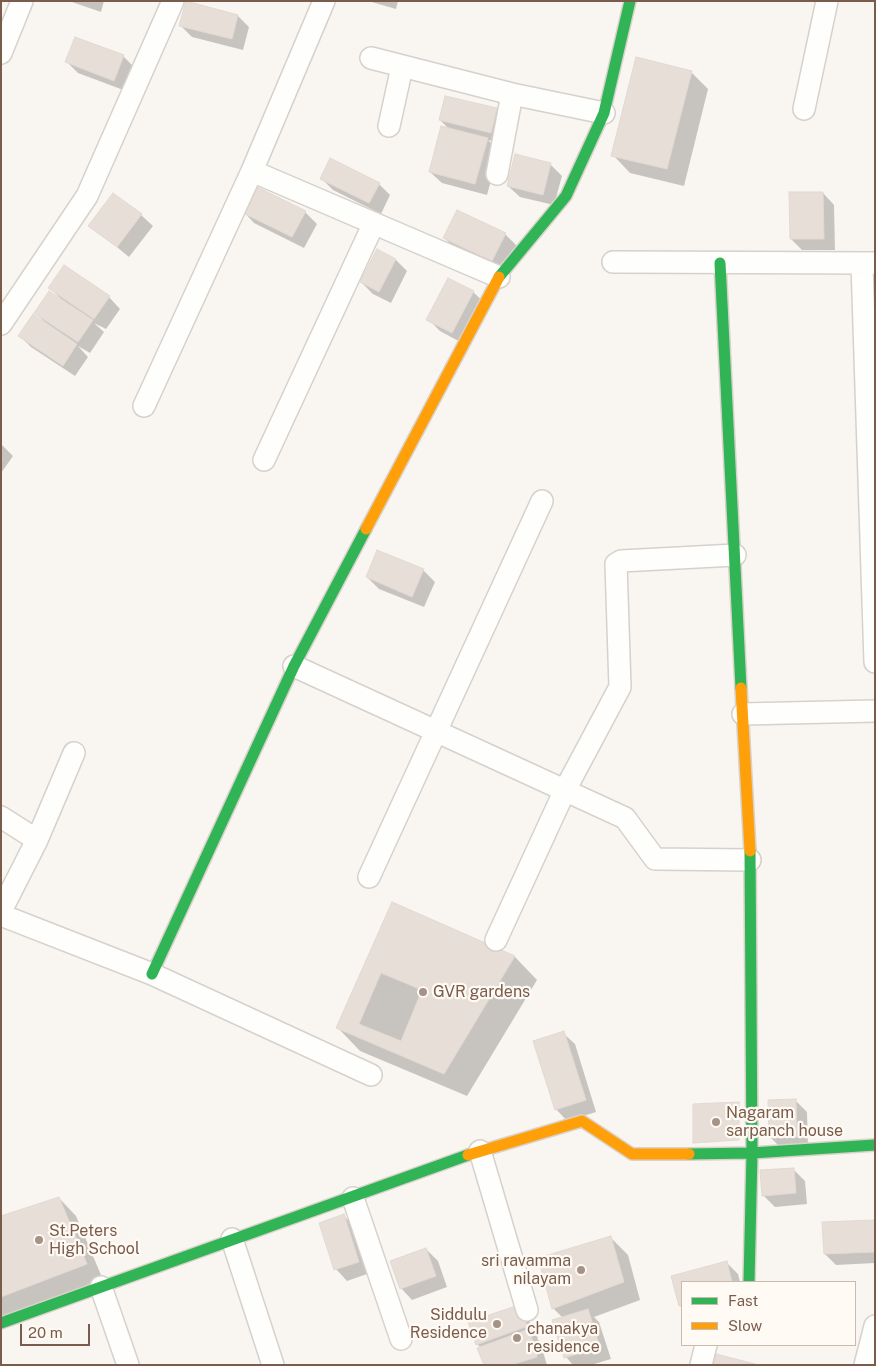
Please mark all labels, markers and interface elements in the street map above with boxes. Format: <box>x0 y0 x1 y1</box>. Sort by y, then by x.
place label: GVR gardens <box>433 982 530 1002</box>
marker: GVR gardens <box>417 986 429 998</box>
place label: Nagaram sarpanch house <box>726 1103 843 1141</box>
marker: Nagaram sarpanch house <box>710 1116 722 1128</box>
place label: St.Peters High School <box>49 1221 140 1259</box>
marker: St.Peters High School <box>33 1234 45 1246</box>
place label: sri ravamma nilayam <box>481 1251 571 1289</box>
marker: sri ravamma nilayam <box>575 1264 587 1276</box>
legend <box>681 1281 856 1346</box>
text: Fast <box>728 1292 758 1309</box>
place label: Siddulu Residence <box>410 1305 487 1343</box>
scale bar <box>22 1314 92 1346</box>
text: Slow <box>728 1317 762 1334</box>
marker: Siddulu Residence <box>491 1318 503 1330</box>
place label: chanakya residence <box>527 1319 600 1357</box>
text: 20 m <box>28 1324 63 1341</box>
marker: chanakya residence <box>511 1332 523 1344</box>

